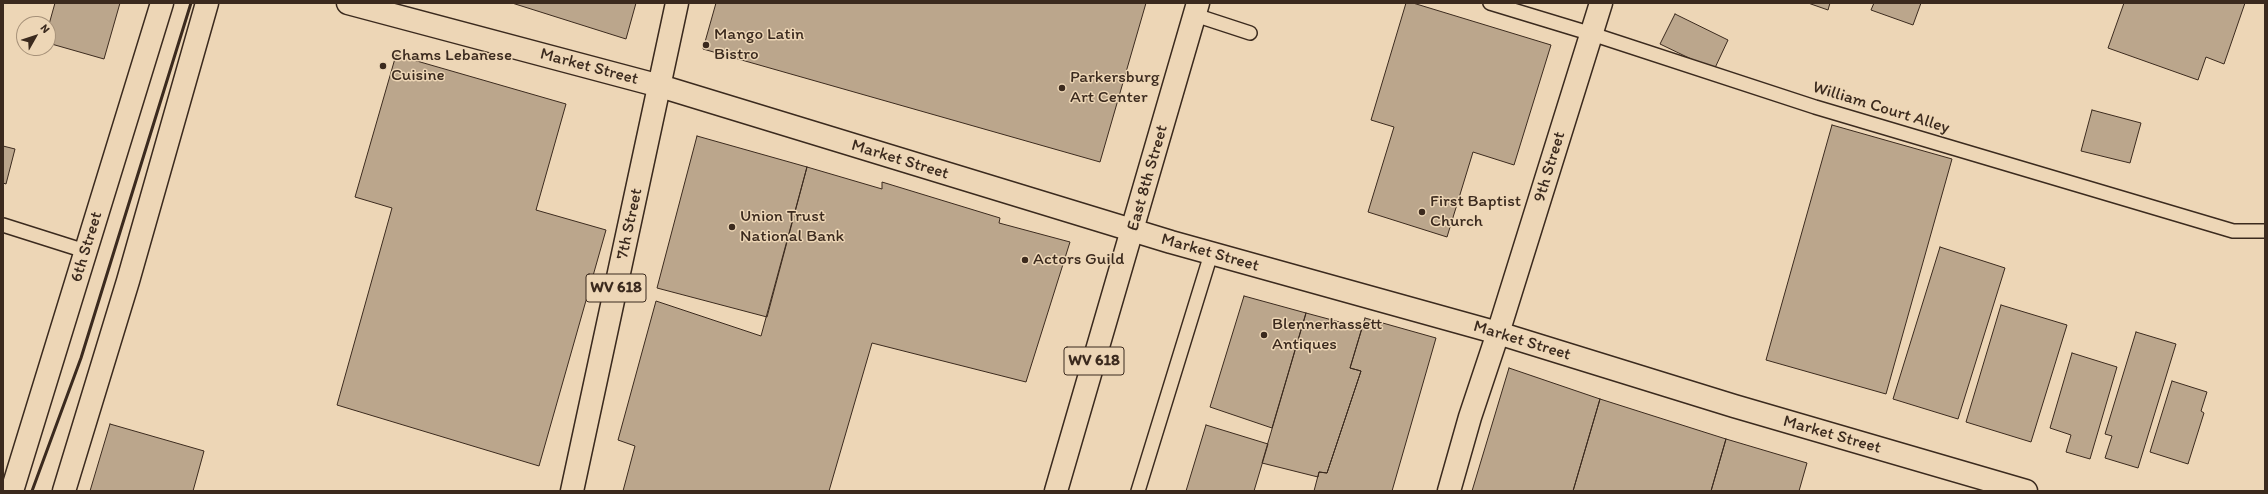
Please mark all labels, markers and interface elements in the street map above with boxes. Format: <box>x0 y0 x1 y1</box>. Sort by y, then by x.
north arrow <box>16 16 56 56</box>
text: N <box>38 22 52 36</box>
place label: Mango Latin Bistro <box>714 25 804 65</box>
marker: Mango Latin Bistro <box>701 40 711 50</box>
street label: Market Street <box>538 44 640 90</box>
place label: Chams Lebanese Cuisine <box>391 46 512 86</box>
marker: Chams Lebanese Cuisine <box>378 61 388 71</box>
place label: Parkersburg Art Center <box>1070 68 1160 108</box>
street label: William Court Alley <box>1810 77 1952 139</box>
marker: Parkersburg Art Center <box>1057 83 1067 93</box>
street label: East 8th Street <box>1123 123 1173 233</box>
street label: 9th Street <box>1530 129 1570 205</box>
street label: Market Street <box>849 136 951 184</box>
street label: 7th Street <box>613 187 647 261</box>
place label: First Baptist Church <box>1430 192 1521 232</box>
place label: Union Trust National Bank <box>740 207 844 247</box>
marker: First Baptist Church <box>1417 207 1427 217</box>
street label: 6th Street <box>67 209 107 285</box>
marker: Union Trust National Bank <box>727 222 737 232</box>
street label: Market Street <box>1159 229 1261 277</box>
place label: Actors Guild <box>1033 250 1124 270</box>
marker: Actors Guild <box>1020 255 1030 265</box>
road number: WV 618 <box>586 274 646 302</box>
place label: Blennerhassett Antiques <box>1272 315 1382 355</box>
street label: Market Street <box>1471 317 1573 365</box>
marker: Blennerhassett Antiques <box>1259 330 1269 340</box>
road number: WV 618 <box>1064 347 1124 375</box>
street label: Market Street <box>1781 411 1883 459</box>

